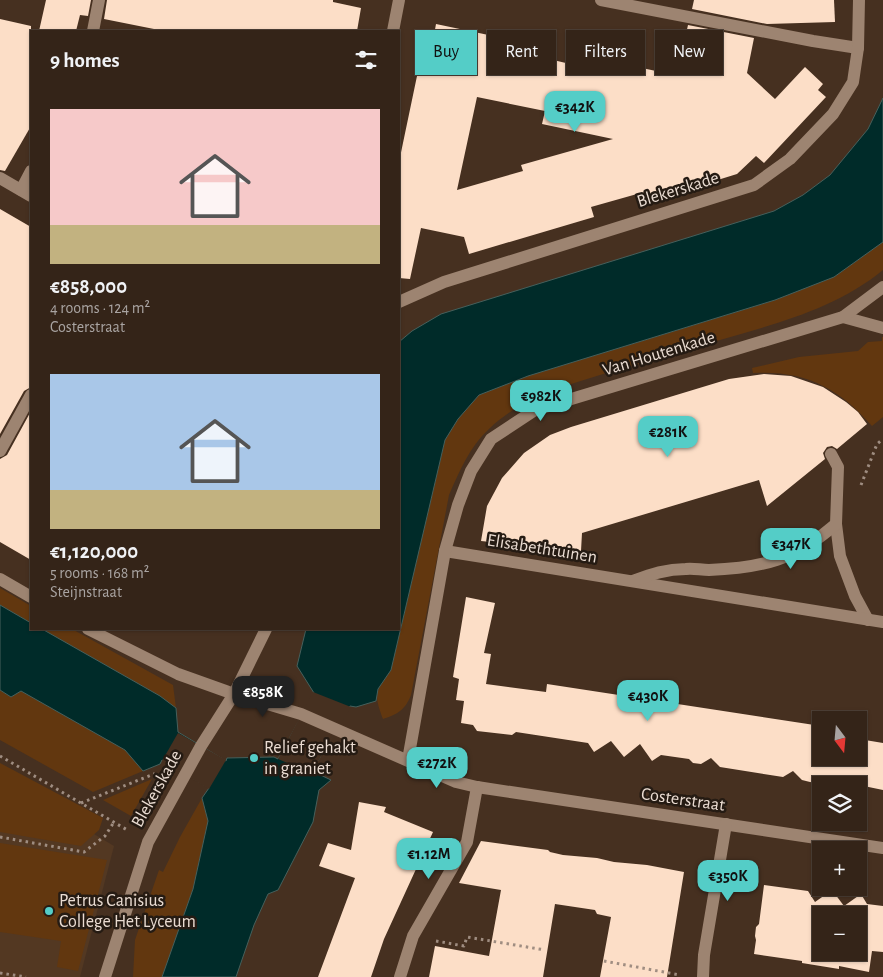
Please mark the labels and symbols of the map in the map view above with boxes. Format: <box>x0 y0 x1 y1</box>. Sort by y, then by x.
pin: €342K <box>540 90 610 133</box>
street label: Blekerskade <box>635 169 721 211</box>
street label: Van Houtenkade <box>601 328 717 380</box>
pin: €982K <box>506 380 576 422</box>
pin: €281K <box>633 416 703 458</box>
pin: €347K <box>756 528 826 570</box>
street label: Elisabethtuinen <box>486 531 598 567</box>
pin: €858K <box>228 676 298 718</box>
pin: €430K <box>613 680 683 722</box>
north arrow <box>812 711 868 766</box>
place label: Relief gehakt in graniet <box>264 739 356 778</box>
pin: €272K <box>402 746 472 789</box>
street label: Blekerskade <box>129 748 185 830</box>
marker: Relief gehakt in graniet <box>248 752 260 764</box>
street label: Costerstraat <box>640 785 726 815</box>
pin: €1.12M <box>388 838 470 880</box>
pin: €350K <box>693 860 763 902</box>
place label: Petrus Canisius College Het Lyceum <box>59 892 196 931</box>
marker: Petrus Canisius College Het Lyceum <box>43 905 55 917</box>

